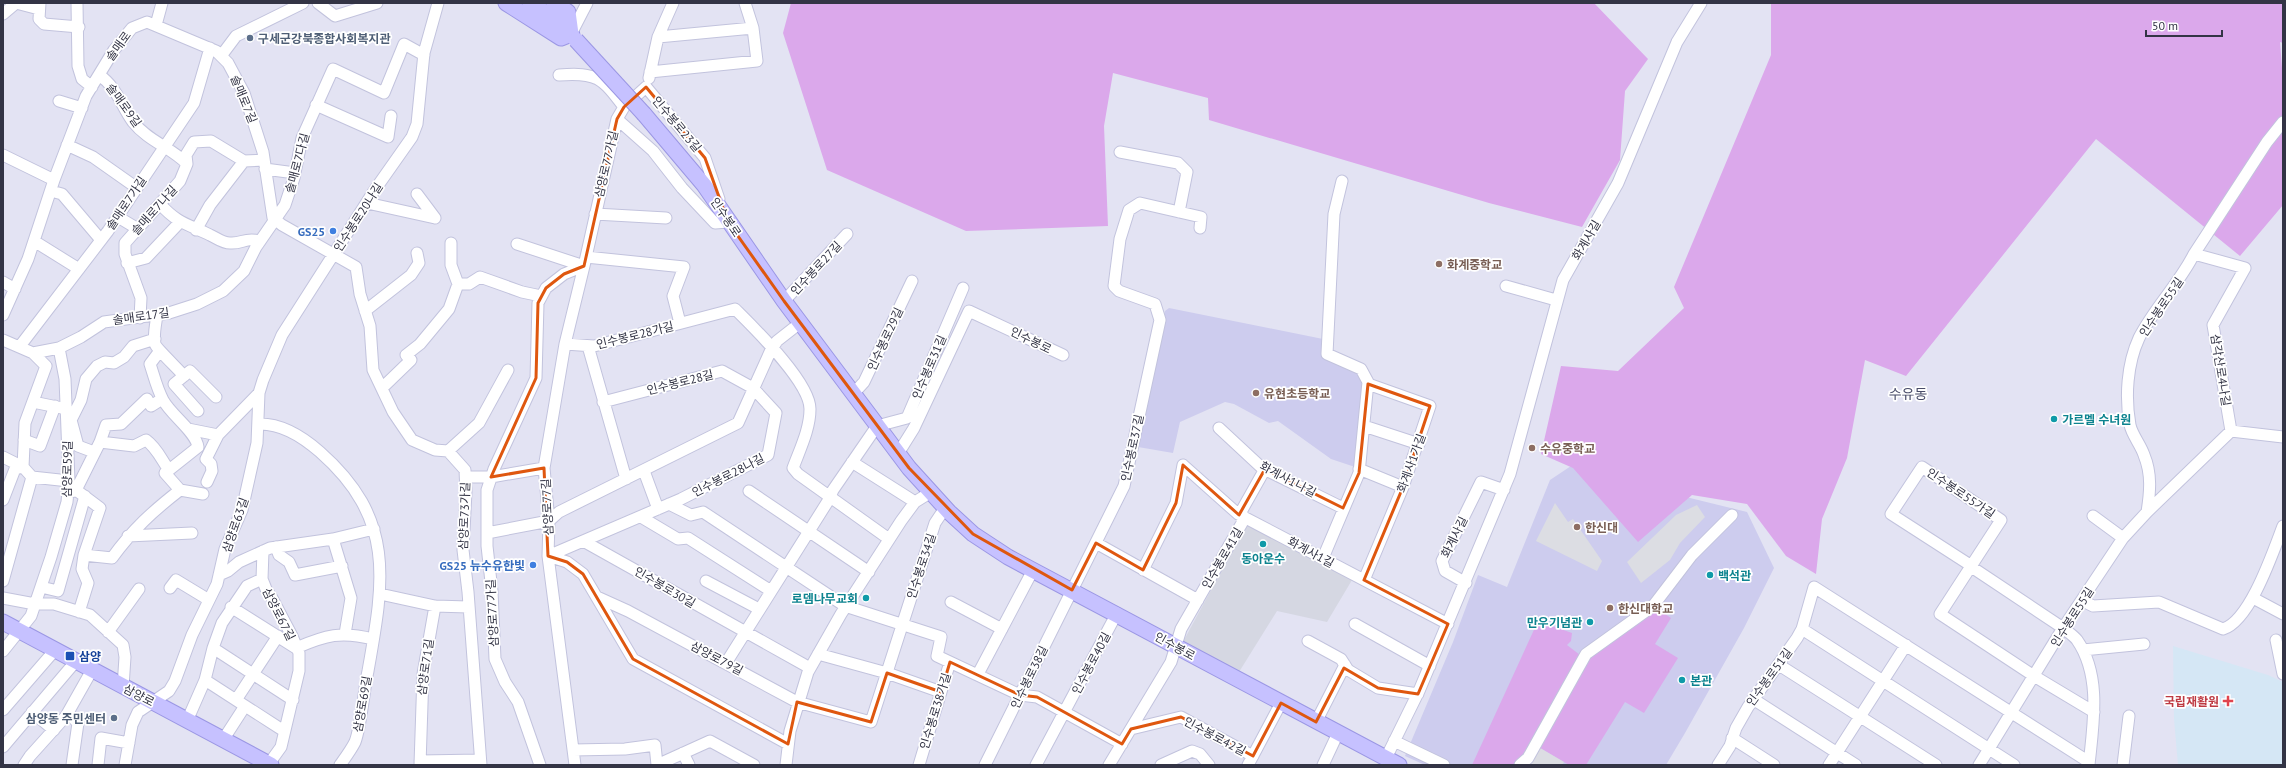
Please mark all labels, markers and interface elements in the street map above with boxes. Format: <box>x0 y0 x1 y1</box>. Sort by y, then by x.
scale bar <box>2146 12 2222 38</box>
text: 50 m <box>2152 18 2178 33</box>
street label: 솔매로 <box>102 28 134 64</box>
place label: 구세군강북종합사회복지관 <box>258 31 390 46</box>
marker: 구세군강북종합사회복지관 <box>245 33 255 43</box>
street label: 솔매로7길 <box>228 73 260 125</box>
street label: 솔매로9길 <box>103 80 145 130</box>
street label: 인수봉로23길 <box>649 93 705 155</box>
street label: 삼양로77가길 <box>591 129 621 199</box>
street label: 솔매로7다길 <box>282 131 312 195</box>
street label: 솔매로7가길 <box>103 173 149 233</box>
street label: 인수봉로20나길 <box>330 180 386 254</box>
street label: 솔매로7나길 <box>128 182 180 238</box>
street label: 인수봉로 <box>707 194 745 240</box>
street label: 화계사길 <box>1568 217 1604 263</box>
place label: GS25 <box>298 224 325 239</box>
marker: GS25 <box>328 226 338 236</box>
street label: 인수봉로27길 <box>787 238 845 298</box>
place label: 화계중학교 <box>1447 257 1502 272</box>
marker: 화계중학교 <box>1434 259 1444 269</box>
street label: 인수봉로55길 <box>2136 275 2186 339</box>
street label: 솔매로17길 <box>112 305 170 327</box>
street label: 인수봉로29길 <box>864 305 906 373</box>
street label: 인수봉로28가길 <box>595 318 675 352</box>
street label: 인수봉로 <box>1008 324 1054 356</box>
street label: 인수봉로31길 <box>909 333 949 401</box>
street label: 삼각산로4나길 <box>2208 333 2234 407</box>
street label: 인수봉로28길 <box>645 366 715 398</box>
district label: 수유동 <box>1889 385 1927 403</box>
place label: 유현초등학교 <box>1264 386 1330 401</box>
marker: 유현초등학교 <box>1251 388 1261 398</box>
place label: 가르멜 수녀원 <box>2062 412 2131 427</box>
street label: 인수봉로37길 <box>1118 413 1146 483</box>
marker: 가르멜 수녀원 <box>2049 414 2059 424</box>
street label: 화계사1가길 <box>1393 431 1429 495</box>
street label: 삼양로59길 <box>59 440 75 498</box>
place label: 수유중학교 <box>1540 441 1595 456</box>
marker: 수유중학교 <box>1527 443 1537 453</box>
street label: 인수봉로28나길 <box>689 450 767 500</box>
street label: 화계사1나길 <box>1257 458 1319 500</box>
street label: 인수봉로55가길 <box>1924 465 1998 521</box>
street label: 삼양로77길 <box>538 478 556 536</box>
street label: 삼양로73가길 <box>455 482 473 550</box>
street label: 삼양로63길 <box>219 495 251 555</box>
street label: 화계사길 <box>1438 514 1470 560</box>
place label: 한신대 <box>1585 520 1618 535</box>
marker: 한신대 <box>1572 522 1582 532</box>
street label: 인수봉로41길 <box>1198 525 1246 591</box>
street label: 인수봉로34길 <box>903 531 939 601</box>
street label: 화계사1길 <box>1285 533 1337 571</box>
marker: 동아운수 <box>1258 539 1268 549</box>
place label: 동아운수 <box>1241 551 1285 566</box>
place label: GS25 뉴수유한빛 <box>439 558 525 573</box>
marker: GS25 뉴수유한빛 <box>528 560 538 570</box>
street label: 인수봉로30길 <box>632 563 698 611</box>
place label: 백석관 <box>1718 568 1751 583</box>
marker: 백석관 <box>1705 570 1715 580</box>
street label: 삼양로77가길 <box>483 579 501 647</box>
street label: 인수봉로55길 <box>2047 584 2097 650</box>
street label: 삼양로67길 <box>259 585 299 643</box>
place label: 로뎀나무교회 <box>792 591 858 606</box>
marker: 로뎀나무교회 <box>861 593 871 603</box>
place label: 한신대학교 <box>1618 601 1673 616</box>
marker: 한신대학교 <box>1605 603 1615 613</box>
place label: 만우기념관 <box>1527 615 1582 630</box>
marker: 만우기념관 <box>1585 617 1595 627</box>
street label: 인수봉로40길 <box>1068 629 1114 697</box>
street label: 인수봉로 <box>1152 629 1198 663</box>
street label: 삼양로71길 <box>414 638 436 696</box>
street label: 삼양로79길 <box>688 638 746 678</box>
street label: 인수봉로38길 <box>1007 643 1051 711</box>
street label: 인수봉로51길 <box>1743 645 1795 709</box>
place label: 삼양 <box>79 649 101 664</box>
marker: 삼양 <box>64 650 76 662</box>
street label: 인수봉로38가길 <box>916 671 954 751</box>
place label: 본관 <box>1690 673 1712 688</box>
street label: 삼양로69길 <box>350 675 374 733</box>
marker: 본관 <box>1677 675 1687 685</box>
street label: 삼양로 <box>121 681 157 709</box>
place label: 국립재활원 <box>2164 694 2219 709</box>
marker: 국립재활원 <box>2222 695 2234 707</box>
place label: 삼양동 주민센터 <box>26 711 106 726</box>
marker: 삼양동 주민센터 <box>109 713 119 723</box>
street label: 인수봉로42길 <box>1181 713 1249 759</box>

